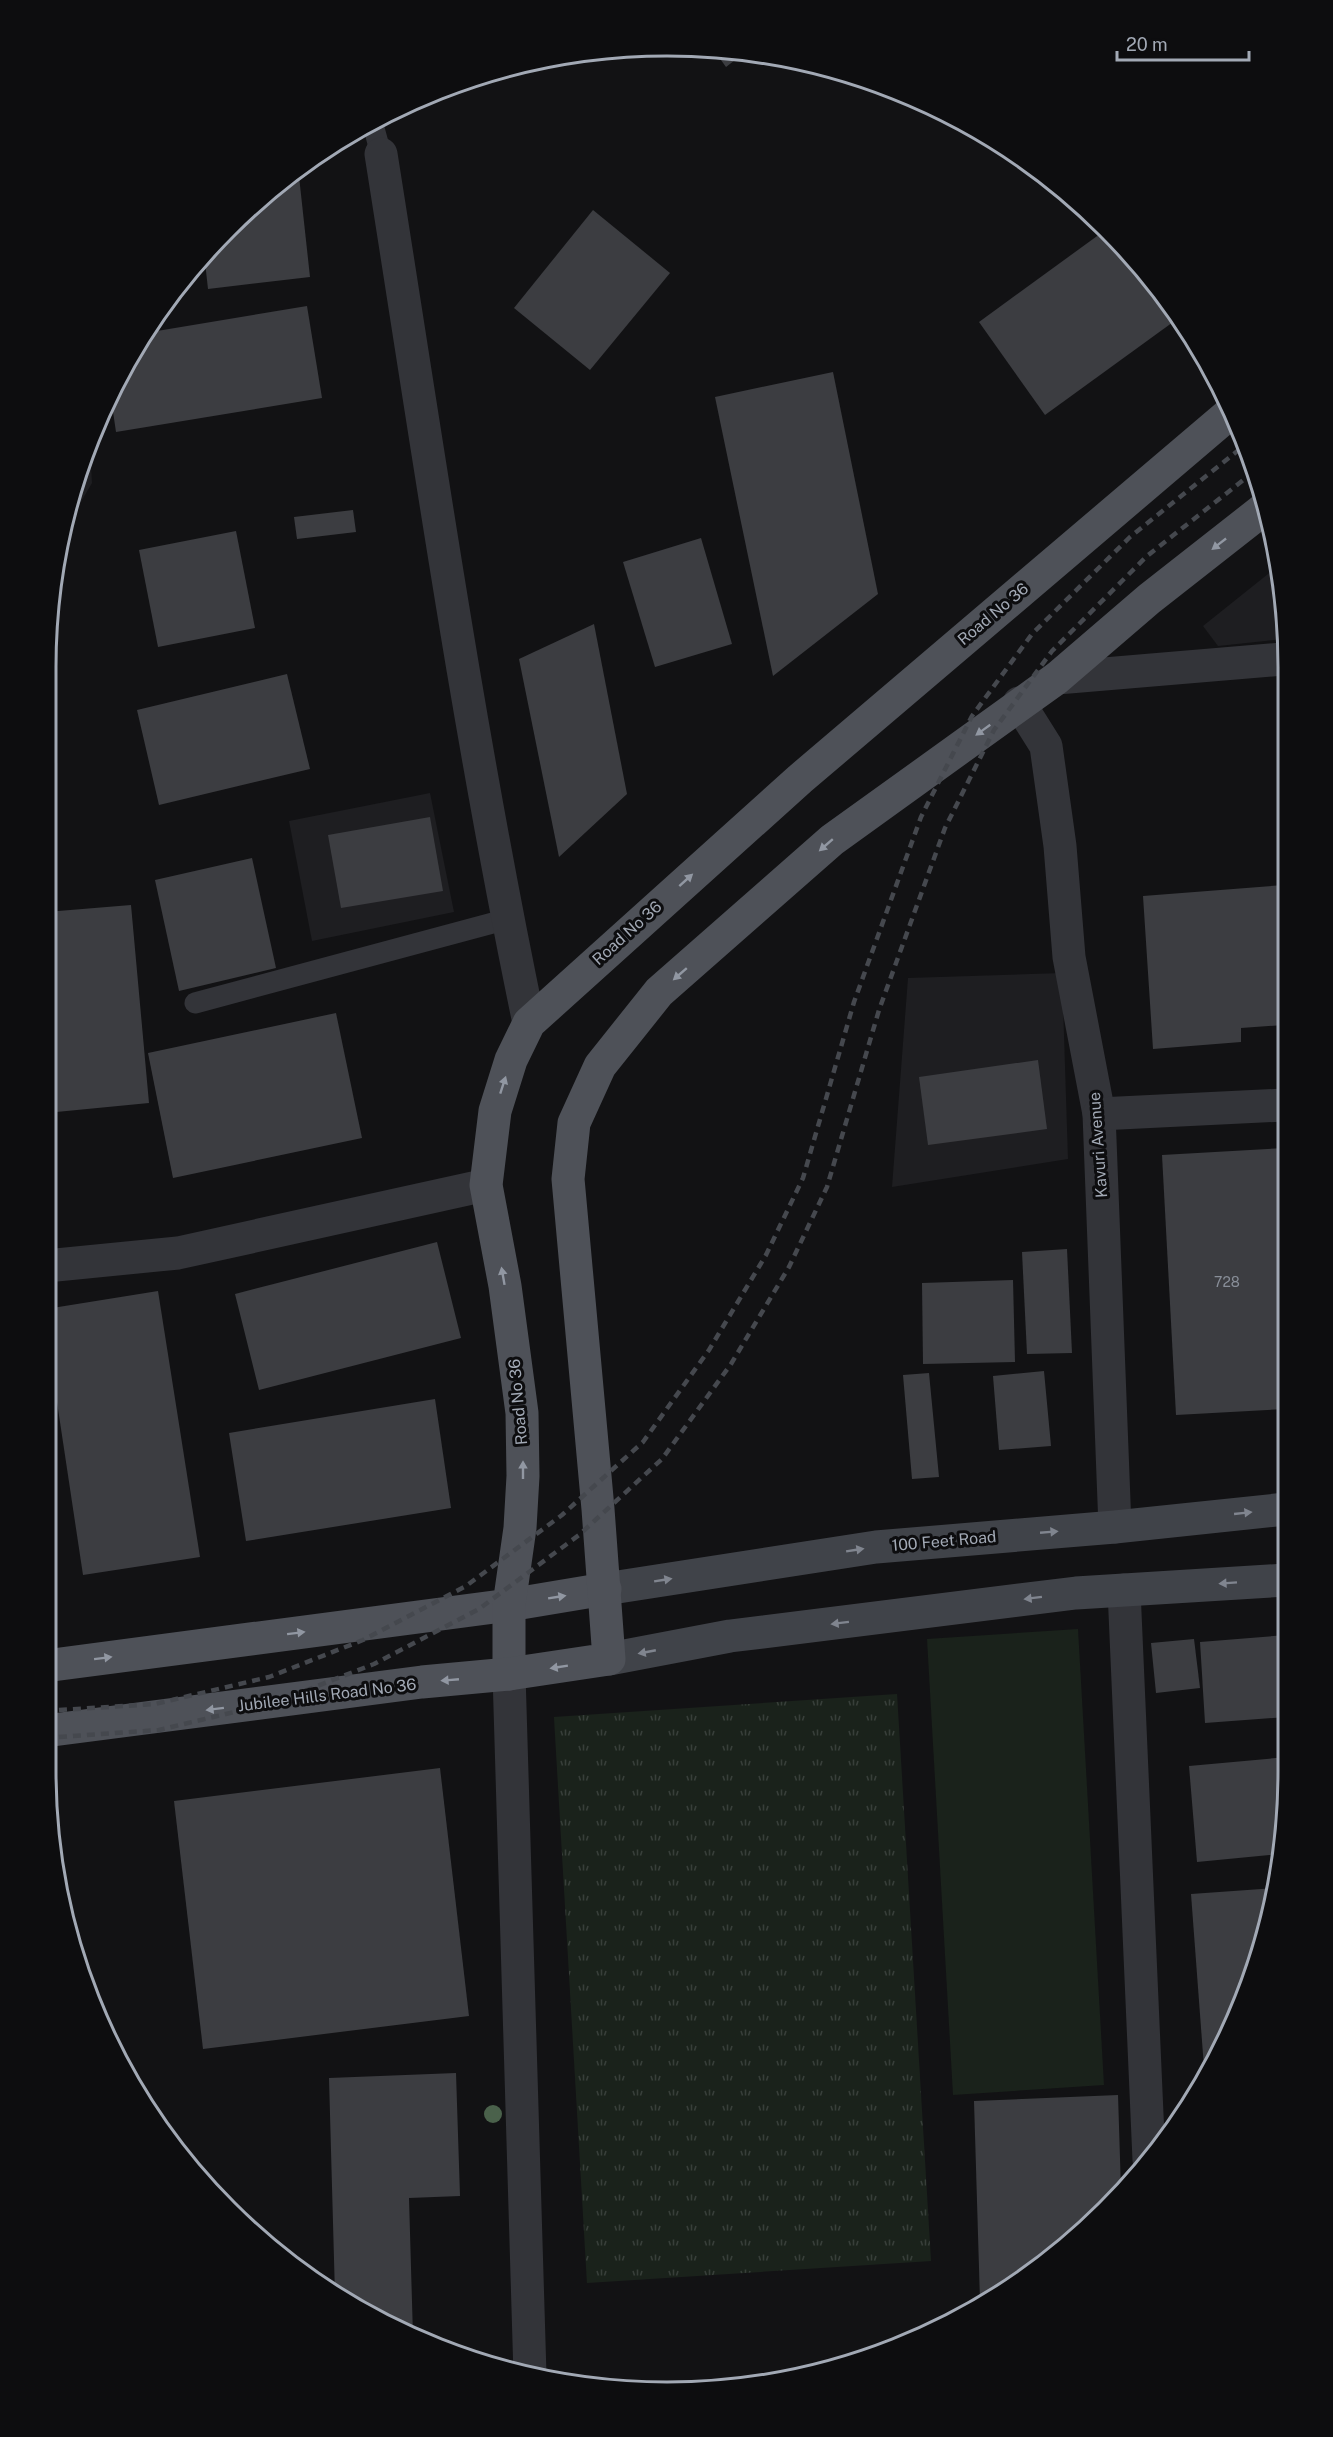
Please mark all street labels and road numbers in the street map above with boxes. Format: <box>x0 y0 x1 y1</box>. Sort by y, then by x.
street label: Road No 36 <box>954 579 1032 649</box>
street label: Road No 36 <box>589 897 666 969</box>
street label: Kavuri Avenue <box>1085 1092 1111 1198</box>
street label: Road No 36 <box>505 1358 531 1446</box>
street label: 100 Feet Road <box>891 1527 997 1555</box>
street label: Jubilee Hills Road No 36 <box>237 1675 417 1715</box>

